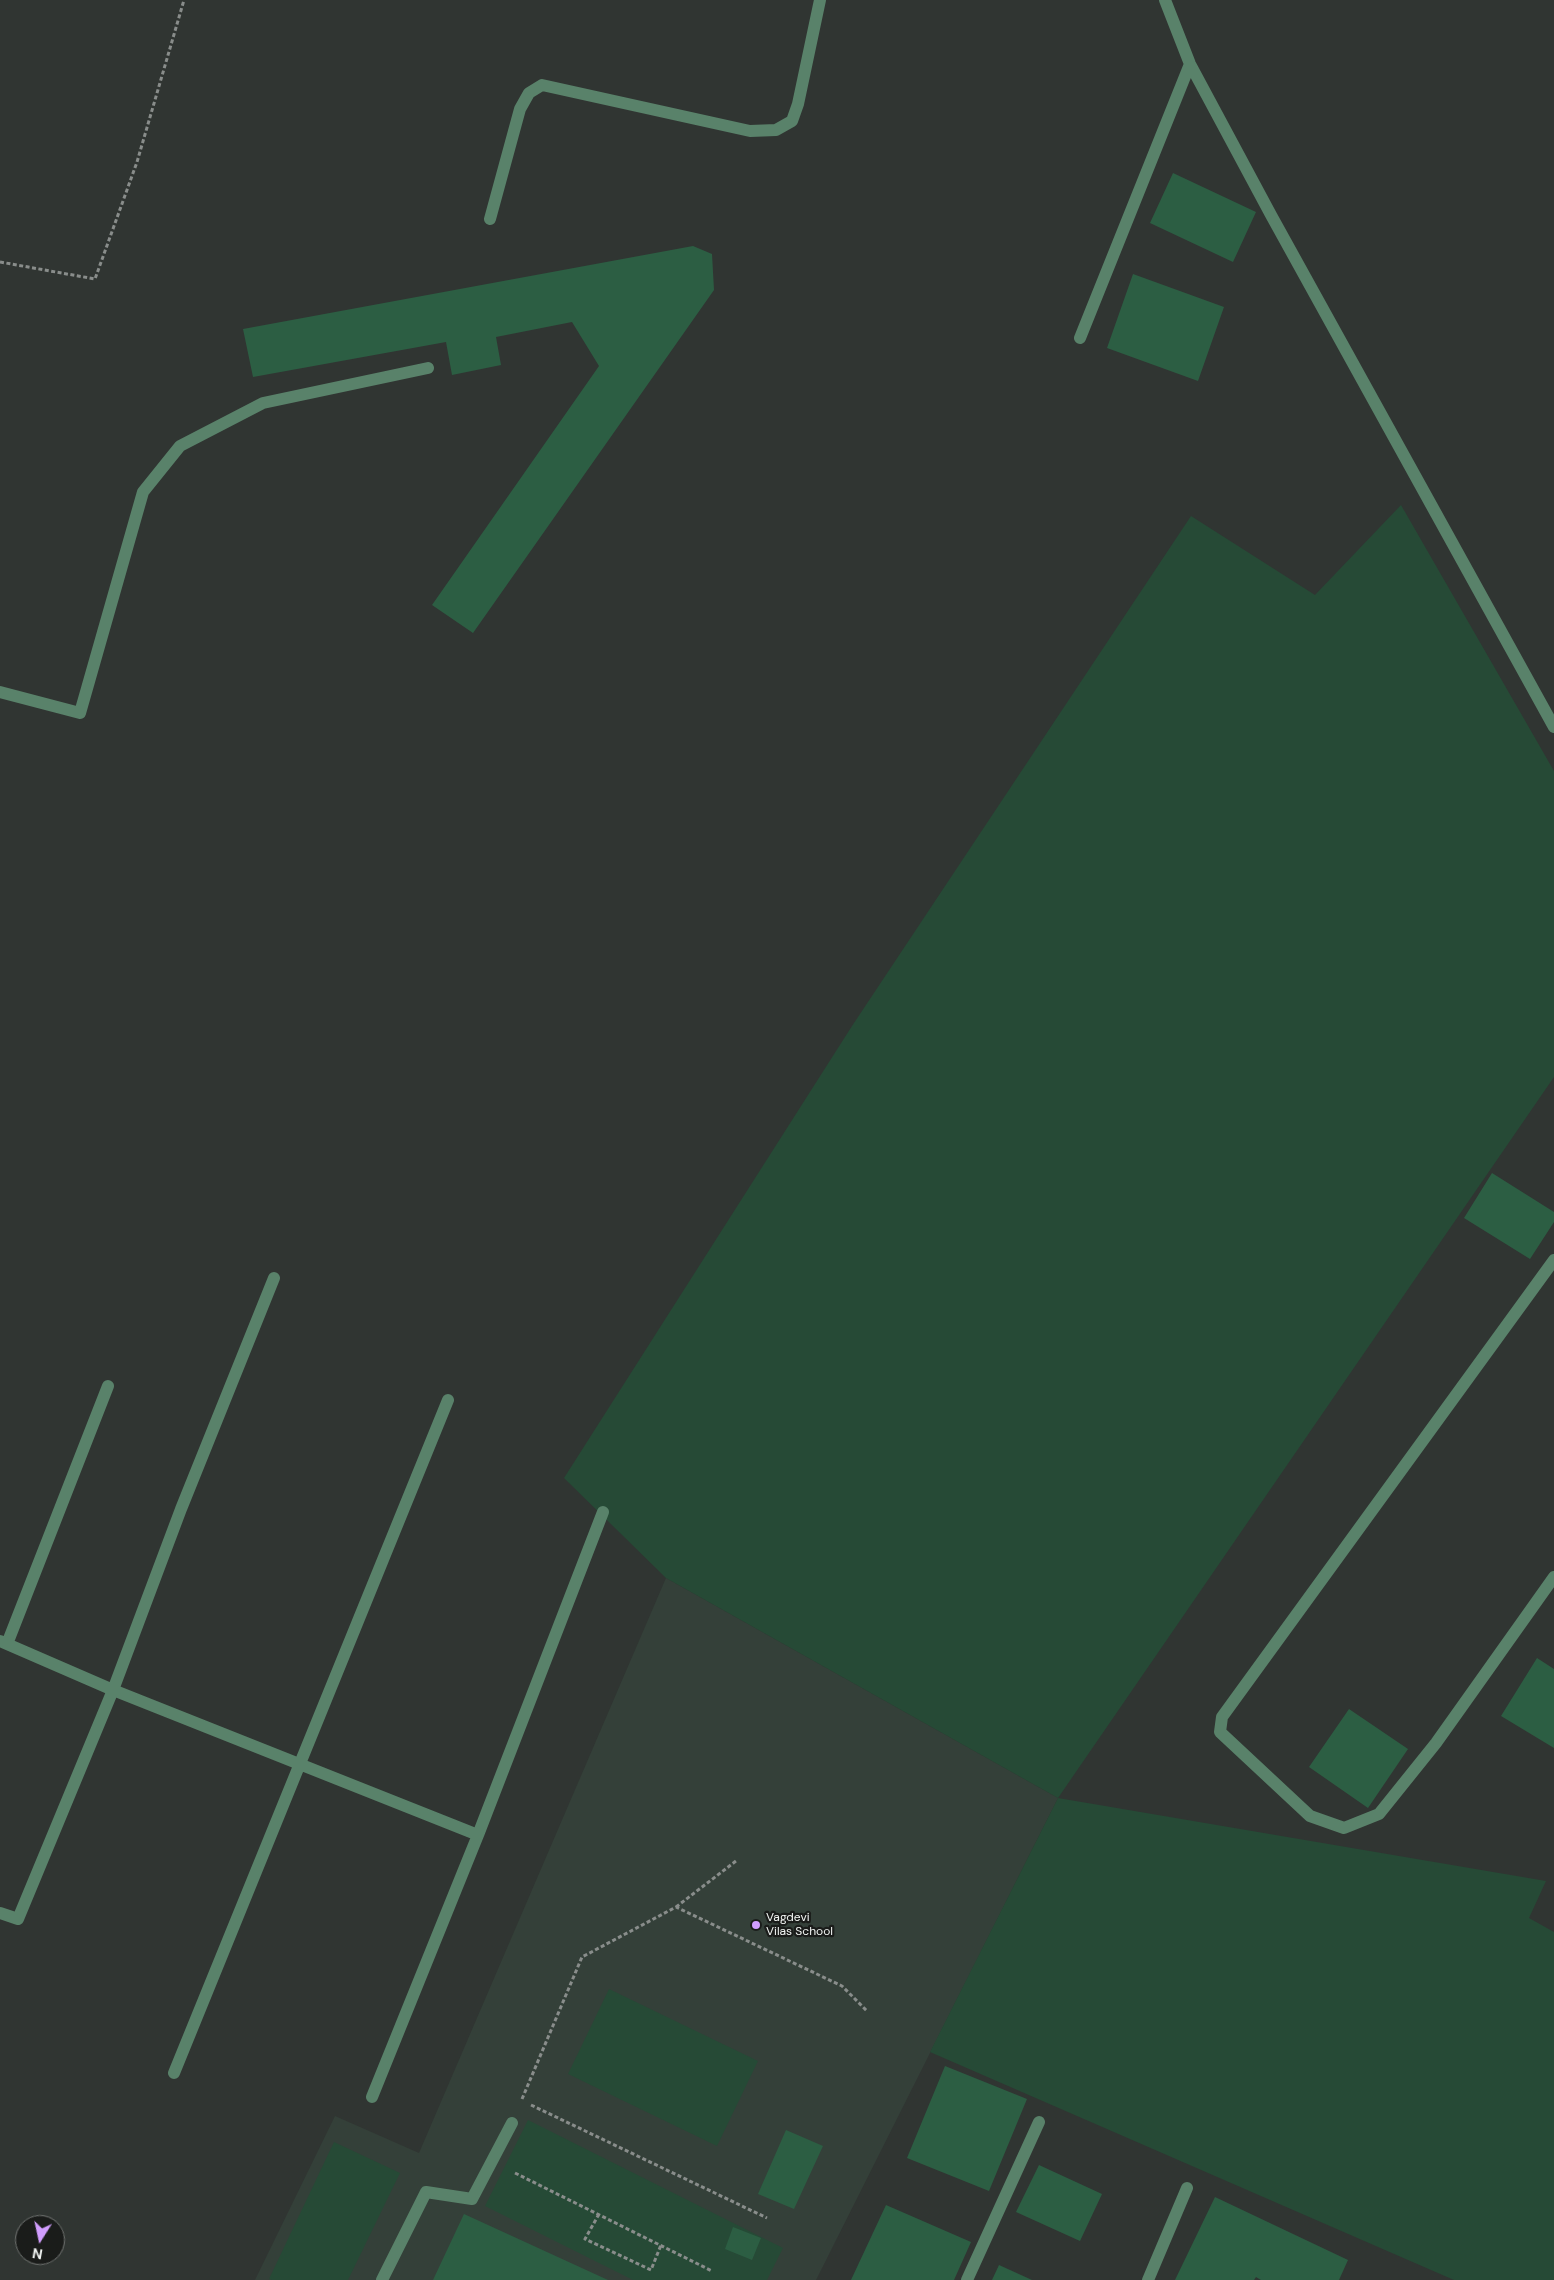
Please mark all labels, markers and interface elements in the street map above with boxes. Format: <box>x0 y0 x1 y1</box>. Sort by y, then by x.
place label: Vagdevi Vilas School <box>766 1911 833 1939</box>
marker: Vagdevi Vilas School <box>750 1919 762 1931</box>
north arrow <box>15 2215 65 2265</box>
text: N <box>31 2244 44 2264</box>

